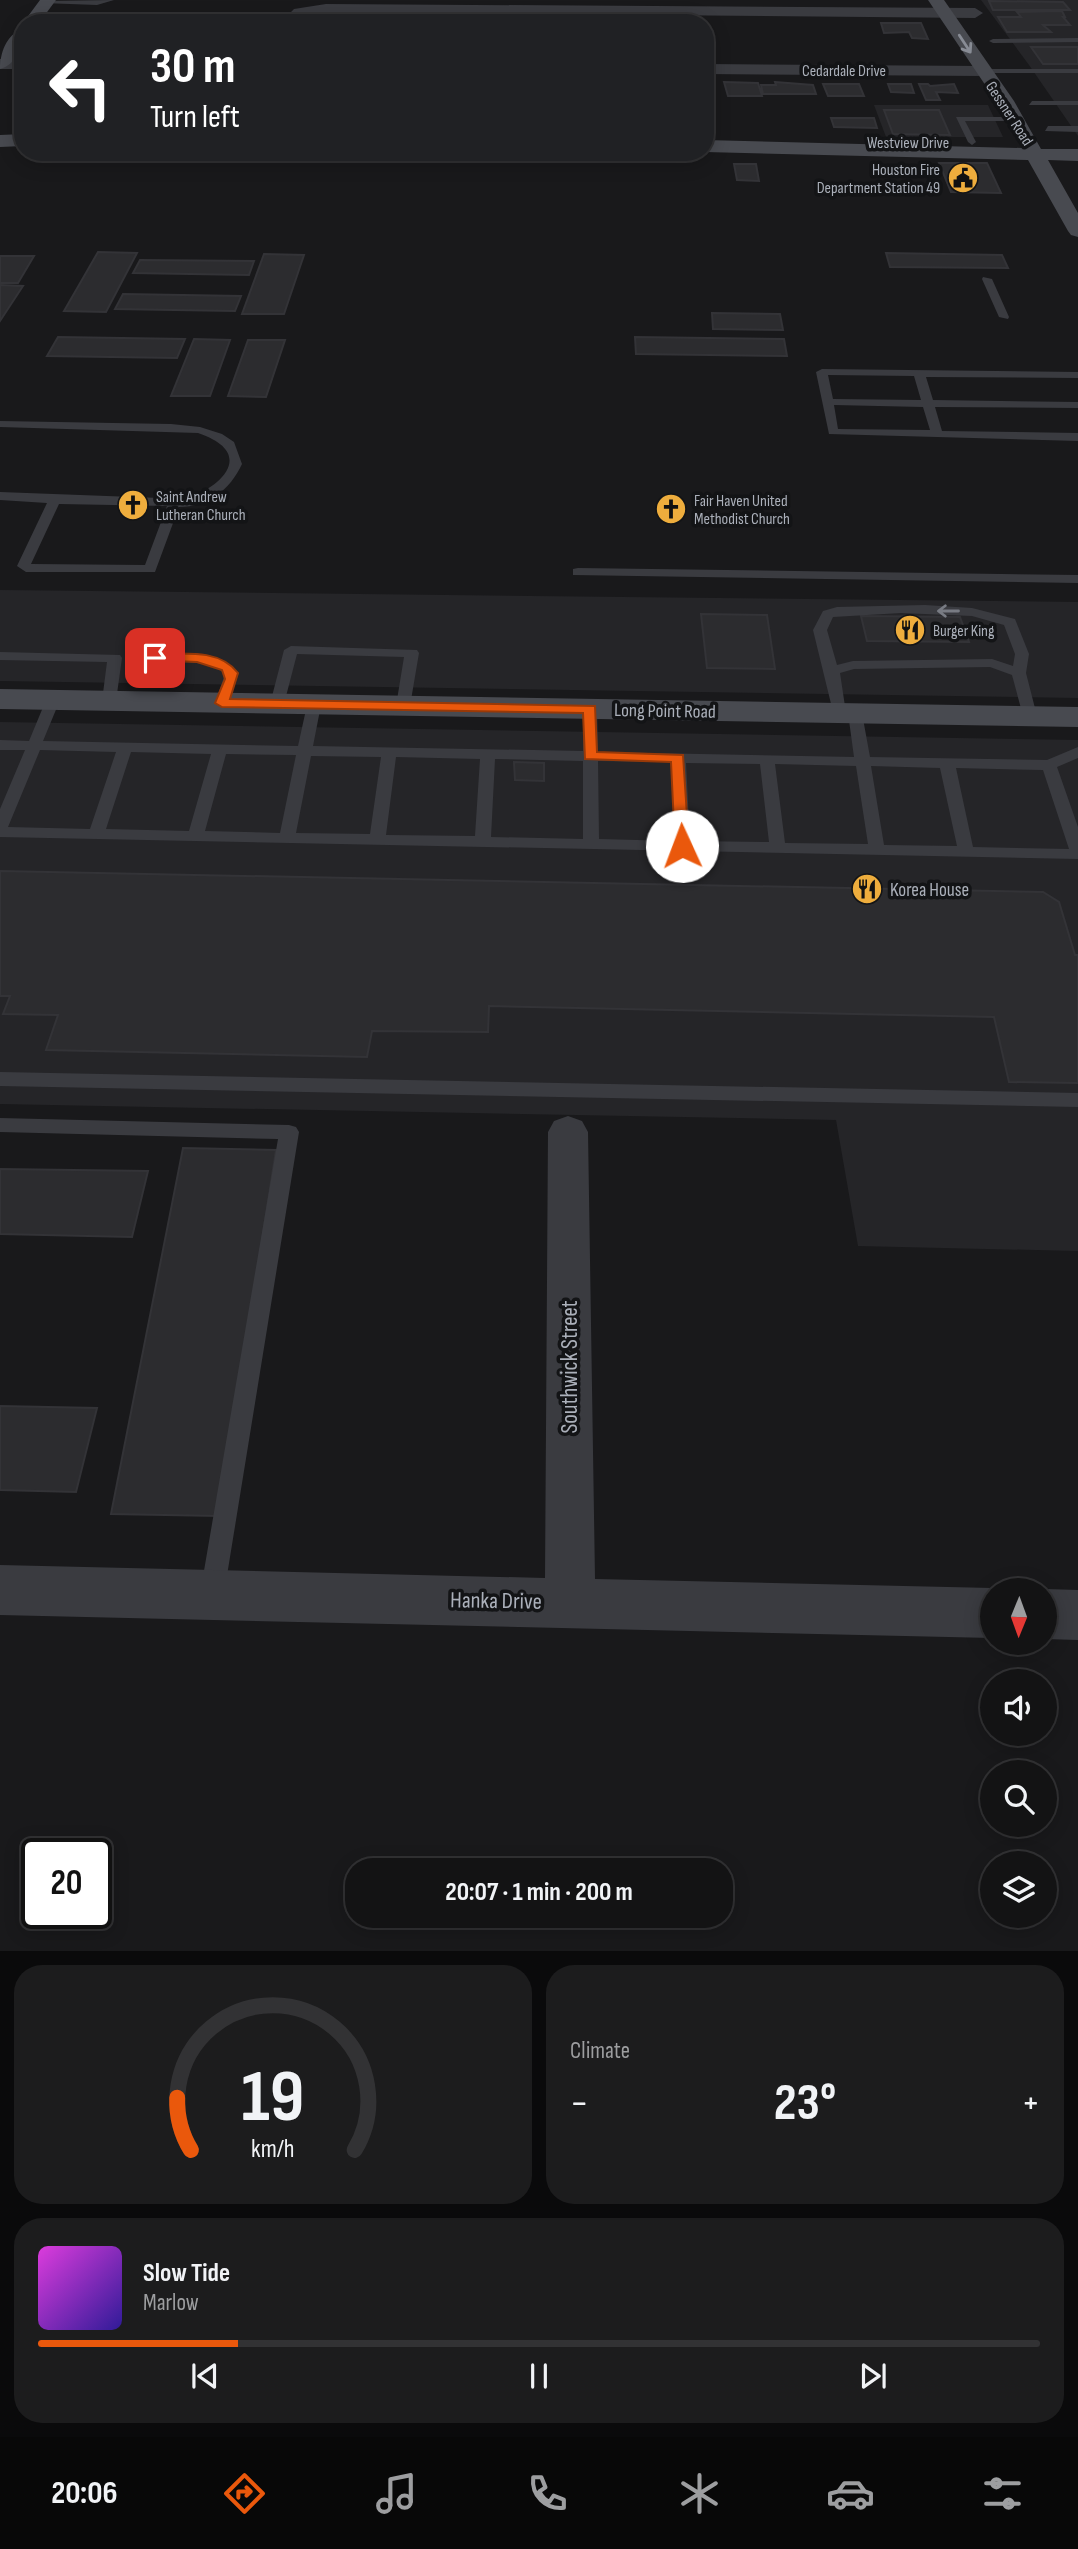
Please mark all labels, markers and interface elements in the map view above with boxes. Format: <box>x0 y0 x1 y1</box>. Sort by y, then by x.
one-way arrow <box>958 33 972 53</box>
text: 30 m <box>150 38 235 97</box>
icon: left <box>35 42 126 133</box>
street label: Cedardale Drive <box>802 62 886 81</box>
street label: Gessner Road <box>981 78 1037 150</box>
text: Turn left <box>150 98 240 137</box>
street label: Westview Drive <box>867 134 949 153</box>
place label: Houston Fire Department Station 49 <box>817 161 940 198</box>
public building icon: Houston Fire Department Station 49 <box>946 161 980 195</box>
church icon: Saint Andrew Lutheran Church <box>116 488 150 522</box>
place label: Saint Andrew Lutheran Church <box>156 488 246 525</box>
church icon: Fair Haven United Methodist Church <box>654 492 688 526</box>
place label: Fair Haven United Methodist Church <box>694 492 790 529</box>
one-way arrow <box>937 604 960 618</box>
restaurant icon: Burger King <box>893 613 927 647</box>
place label: Burger King <box>933 622 994 641</box>
pin <box>125 628 185 688</box>
icon: arrive <box>136 639 174 677</box>
street label: Long Point Road <box>614 699 716 724</box>
position arrow <box>645 809 719 883</box>
restaurant icon: Korea House <box>850 872 884 906</box>
place label: Korea House <box>890 879 969 902</box>
street label: Southwick Street <box>556 1300 584 1434</box>
north arrow <box>980 1578 1057 1656</box>
map controls <box>980 1578 1057 1928</box>
street label: Hanka Drive <box>450 1586 542 1616</box>
button: sound <box>980 1669 1057 1746</box>
button: search <box>980 1760 1057 1837</box>
speed limit sign: 20 <box>21 1838 112 1929</box>
button: layers <box>980 1851 1057 1928</box>
text: 20:07 · 1 min · 200 m <box>445 1877 633 1908</box>
text: Climate <box>570 2037 630 2065</box>
text: 19 <box>241 2055 305 2143</box>
text: 23° <box>774 2072 836 2135</box>
text: − <box>570 2081 589 2126</box>
text: + <box>1021 2081 1040 2126</box>
text: km/h <box>251 2134 295 2165</box>
text: Slow Tide <box>143 2258 230 2289</box>
text: Marlow <box>143 2289 199 2317</box>
icon: previous <box>186 2357 224 2395</box>
icon: pause <box>520 2357 558 2395</box>
icon: next <box>854 2357 892 2395</box>
icon: directions <box>220 2469 269 2518</box>
icon: music <box>372 2469 421 2518</box>
icon: phone <box>523 2469 572 2518</box>
icon: climate <box>675 2469 724 2518</box>
icon: car <box>826 2469 875 2518</box>
icon: filters <box>978 2469 1027 2518</box>
text: 20:06 <box>51 2474 118 2513</box>

